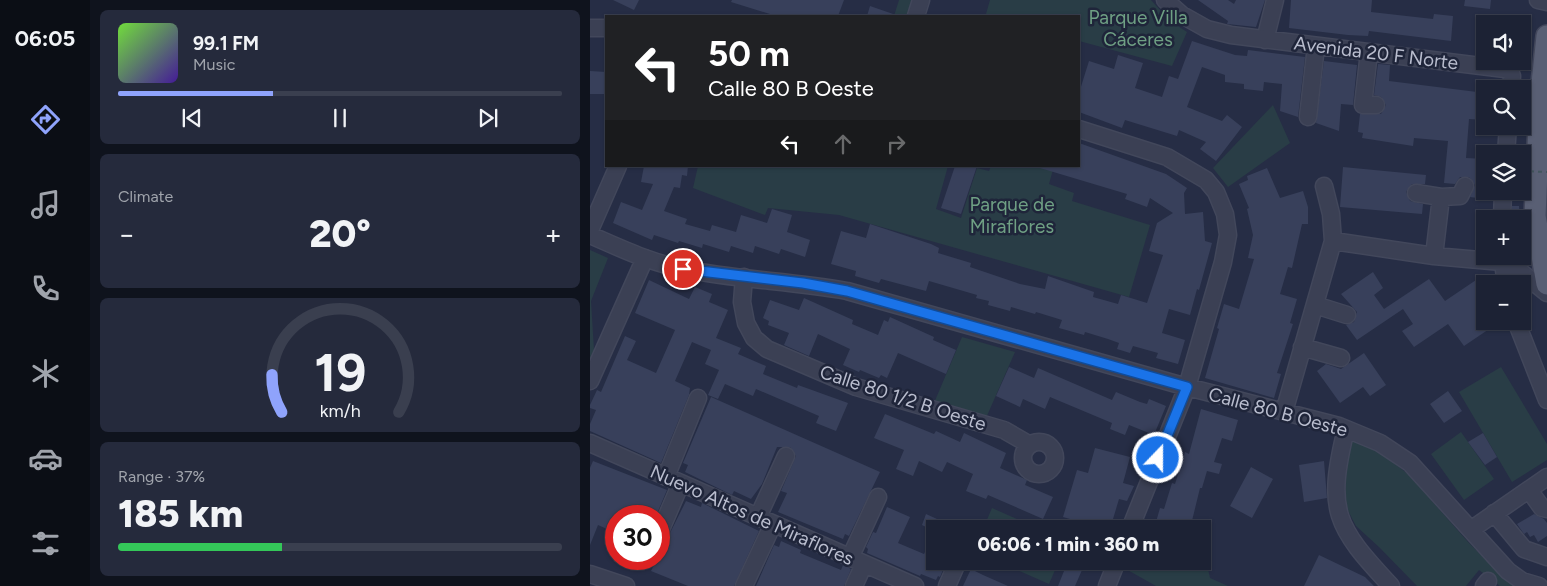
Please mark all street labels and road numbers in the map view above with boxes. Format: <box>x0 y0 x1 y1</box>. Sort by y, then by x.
street label: Avenida 20 F Norte <box>1293 32 1459 74</box>
street label: Calle 80 1/2 B Oeste <box>817 360 989 436</box>
street label: Calle 80 B Oeste <box>1206 382 1350 442</box>
street label: Nuevo Altos de Miraflores <box>647 460 857 570</box>

